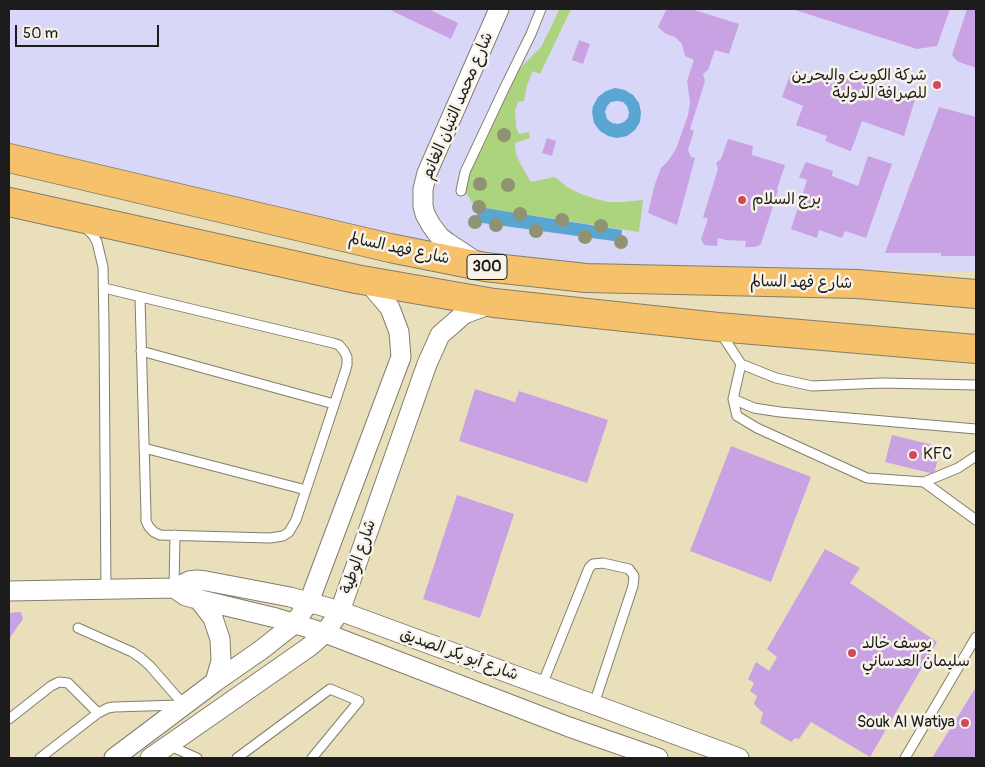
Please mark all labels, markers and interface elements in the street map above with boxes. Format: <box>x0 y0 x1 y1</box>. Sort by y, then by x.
scale bar <box>18 15 161 47</box>
text: 50 m <box>23 24 58 43</box>
street label: شارع محمد الثنيان الغانم <box>418 29 498 183</box>
place label: شركة الكويت والبحرين للصرافة الدولية <box>792 66 927 104</box>
marker: شركة الكويت والبحرين للصرافة الدولية <box>931 79 943 91</box>
place label: برج السلام <box>752 190 821 210</box>
marker: برج السلام <box>736 194 748 206</box>
street label: شارع فهد السالم <box>347 229 451 269</box>
road number: 300 <box>467 254 507 280</box>
street label: شارع فهد السالم <box>750 273 852 293</box>
place label: KFC <box>923 445 952 465</box>
marker: KFC <box>907 449 919 461</box>
street label: شارع الوطية <box>337 517 381 597</box>
street label: شارع أبو بكر الصديق <box>397 625 521 685</box>
place label: يوسف خالد سليمان العدساني <box>862 634 970 672</box>
marker: يوسف خالد سليمان العدساني <box>846 647 858 659</box>
place label: Souk Al Watiya <box>857 713 955 733</box>
marker: Souk Al Watiya <box>959 717 971 729</box>

